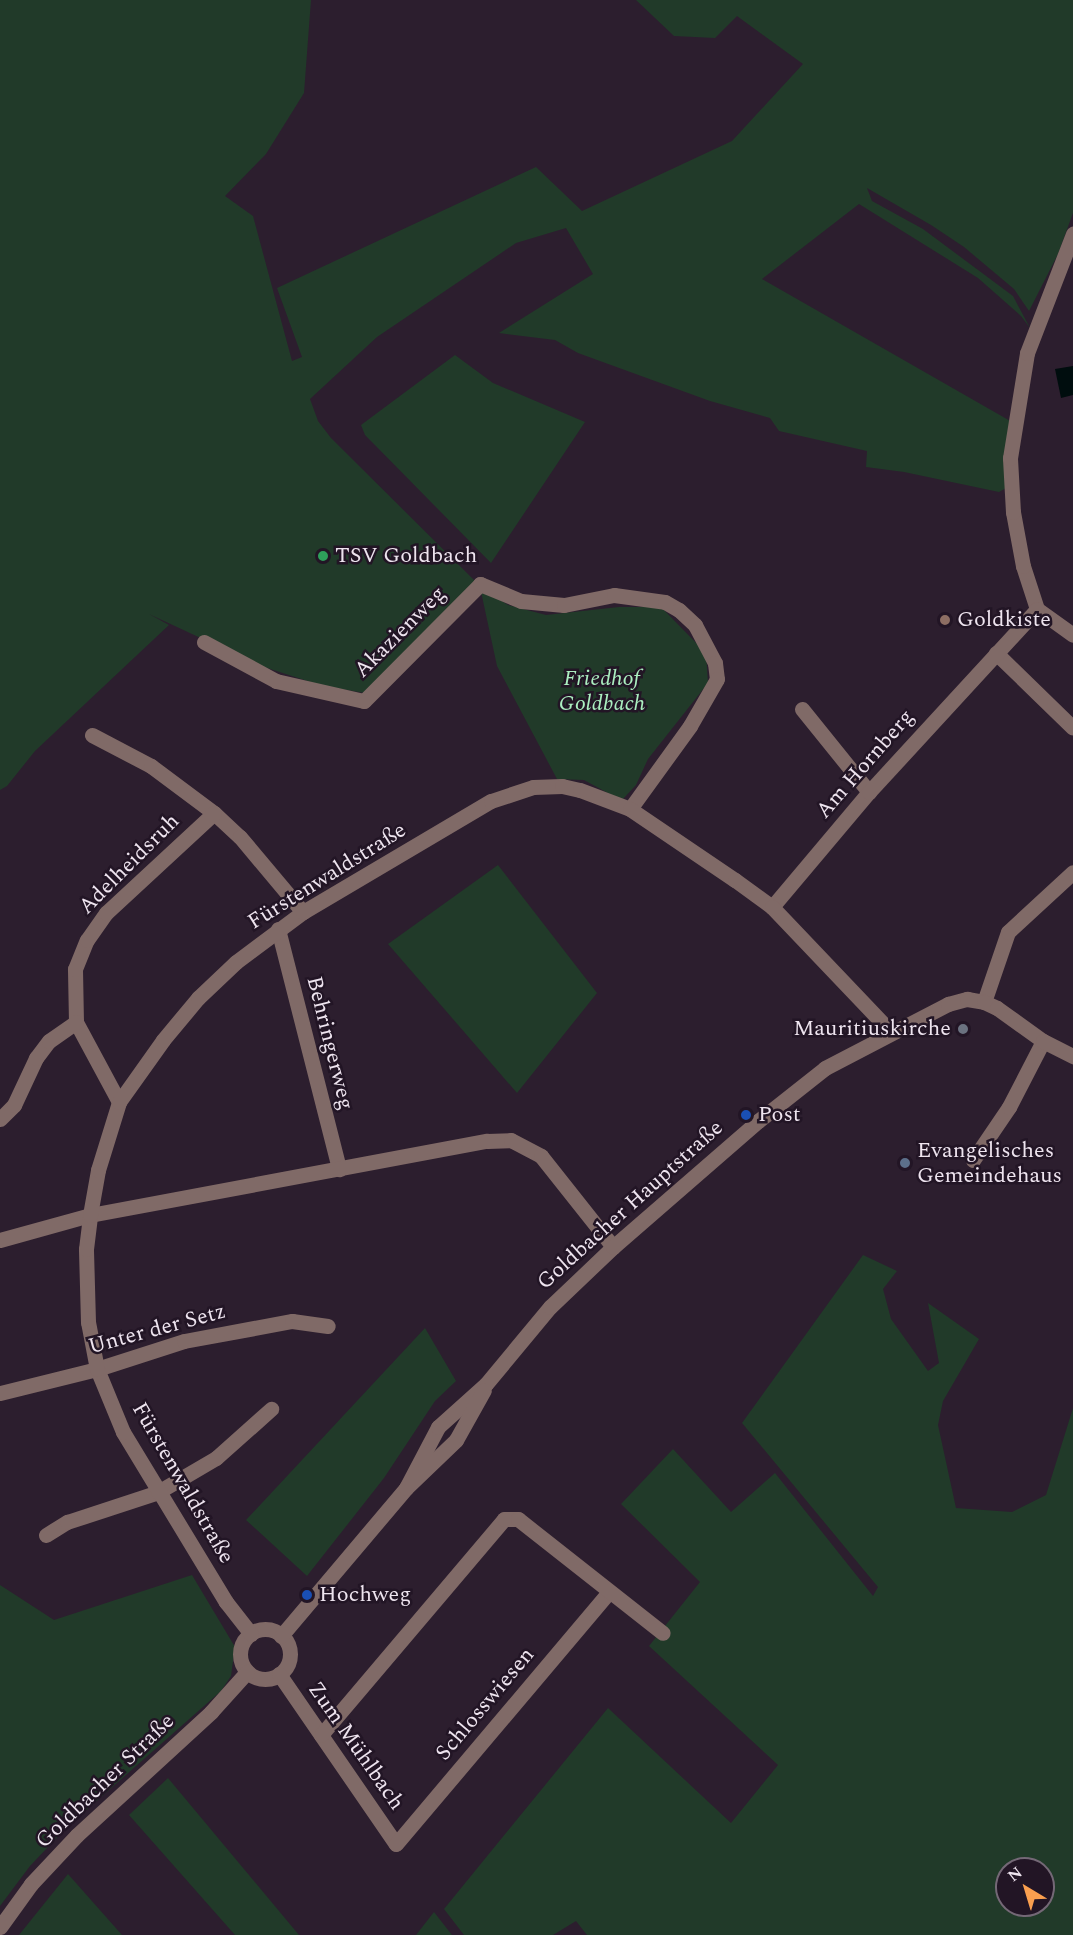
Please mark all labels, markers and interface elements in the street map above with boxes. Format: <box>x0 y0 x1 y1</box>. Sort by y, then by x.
place label: TSV Goldbach <box>335 543 477 569</box>
marker: TSV Goldbach <box>316 549 330 563</box>
street label: Akazienweg <box>349 581 451 683</box>
place label: Goldkiste <box>957 607 1051 633</box>
marker: Goldkiste <box>938 613 952 627</box>
park label: Friedhof Goldbach <box>559 665 645 716</box>
street label: Am Hornberg <box>811 704 919 824</box>
street label: Adelheidsruh <box>73 808 185 920</box>
street label: Fürstenwaldstraße <box>243 817 411 935</box>
street label: Behringerweg <box>301 973 359 1113</box>
place label: Mauritiuskirche <box>793 1016 951 1042</box>
marker: Mauritiuskirche <box>956 1022 970 1036</box>
place label: Post <box>758 1102 801 1128</box>
marker: Post <box>739 1108 753 1122</box>
street label: Goldbacher Hauptstraße <box>532 1115 728 1295</box>
place label: Evangelisches Gemeindehaus <box>917 1137 1062 1188</box>
marker: Evangelisches Gemeindehaus <box>898 1156 912 1170</box>
street label: Unter der Setz <box>85 1298 229 1360</box>
street label: Fürstenwaldstraße <box>126 1398 240 1568</box>
place label: Hochweg <box>319 1582 411 1608</box>
marker: Hochweg <box>300 1588 314 1602</box>
street label: Schlosswiesen <box>430 1642 540 1766</box>
street label: Zum Mühlbach <box>302 1677 410 1815</box>
street label: Goldbacher Straße <box>30 1708 180 1854</box>
north arrow <box>995 1857 1055 1917</box>
text: N <box>1003 1861 1028 1888</box>

